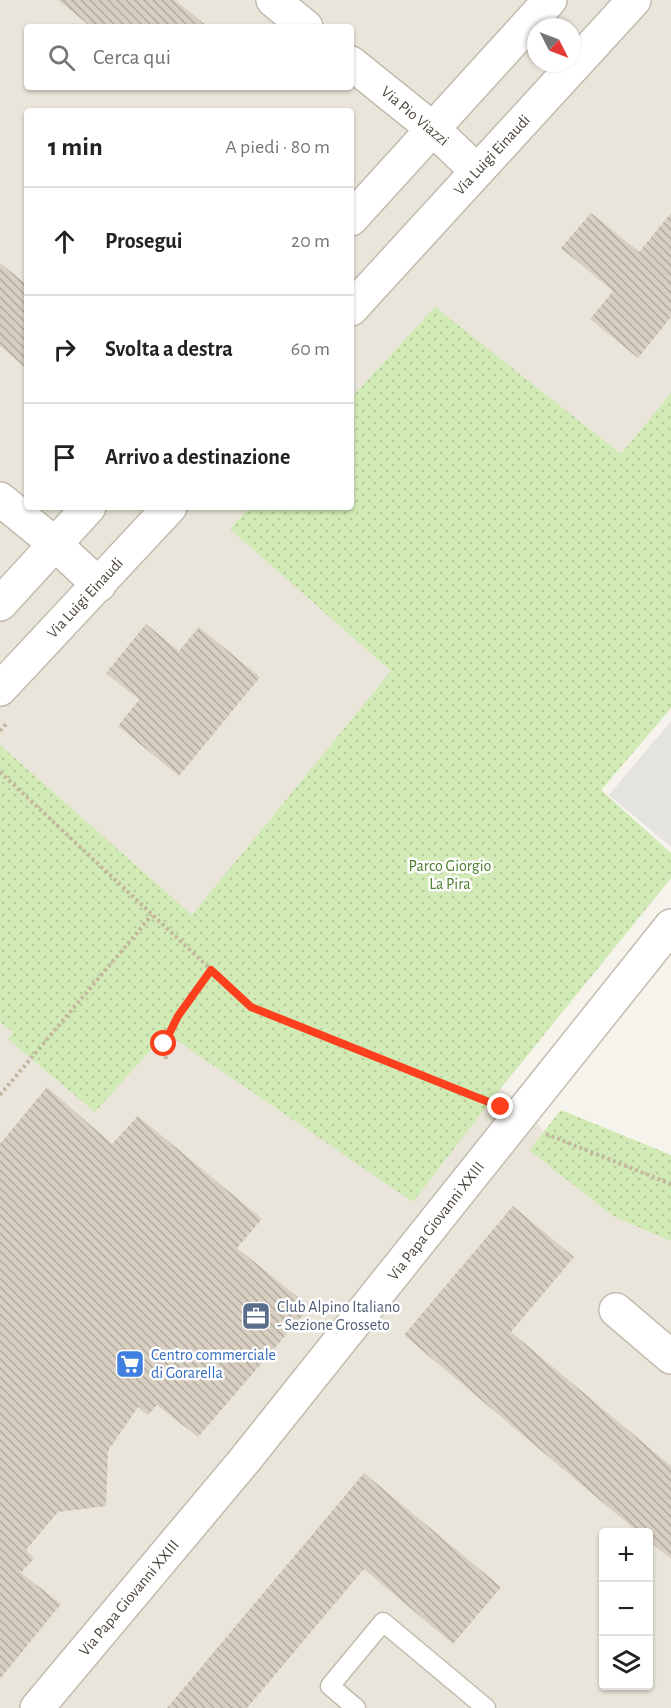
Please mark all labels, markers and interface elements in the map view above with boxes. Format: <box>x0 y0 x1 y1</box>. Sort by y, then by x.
north arrow <box>527 18 581 72</box>
search box <box>24 24 354 90</box>
icon: search <box>45 41 78 74</box>
text: Cerca qui <box>93 46 171 68</box>
street label: Via Pio Viazzi <box>378 83 452 149</box>
street label: Via Luigi Einaudi <box>451 112 533 198</box>
text: 1 min <box>48 134 103 160</box>
text: A piedi · 80 m <box>225 137 330 157</box>
icon: ahead <box>48 225 81 258</box>
text: Prosegui <box>105 230 182 252</box>
text: 20 m <box>291 231 330 251</box>
icon: right <box>48 333 81 366</box>
text: Svolta a destra <box>105 338 233 360</box>
text: 60 m <box>291 339 330 359</box>
icon: arrive <box>48 441 81 474</box>
text: Arrivo a destinazione <box>105 446 290 468</box>
street label: Via Luigi Einaudi <box>44 555 126 641</box>
park label: Parco Giorgio La Pira <box>409 858 492 892</box>
route start <box>150 1030 176 1056</box>
route end <box>487 1093 513 1119</box>
street label: Via Papa Giovanni XXIII <box>385 1159 487 1283</box>
place label: Club Alpino Italiano - Sezione Grosseto <box>277 1299 400 1333</box>
office icon: Club Alpino Italiano - Sezione Grosseto <box>240 1300 272 1332</box>
place label: Centro commerciale di Gorarella <box>151 1347 276 1381</box>
supermarket icon: Centro commerciale di Gorarella <box>114 1348 146 1380</box>
map controls <box>599 1528 653 1690</box>
button: + <box>599 1528 653 1582</box>
street label: Via Papa Giovanni XXIII <box>76 1537 182 1659</box>
button: − <box>599 1582 653 1636</box>
button: layers <box>599 1636 653 1690</box>

